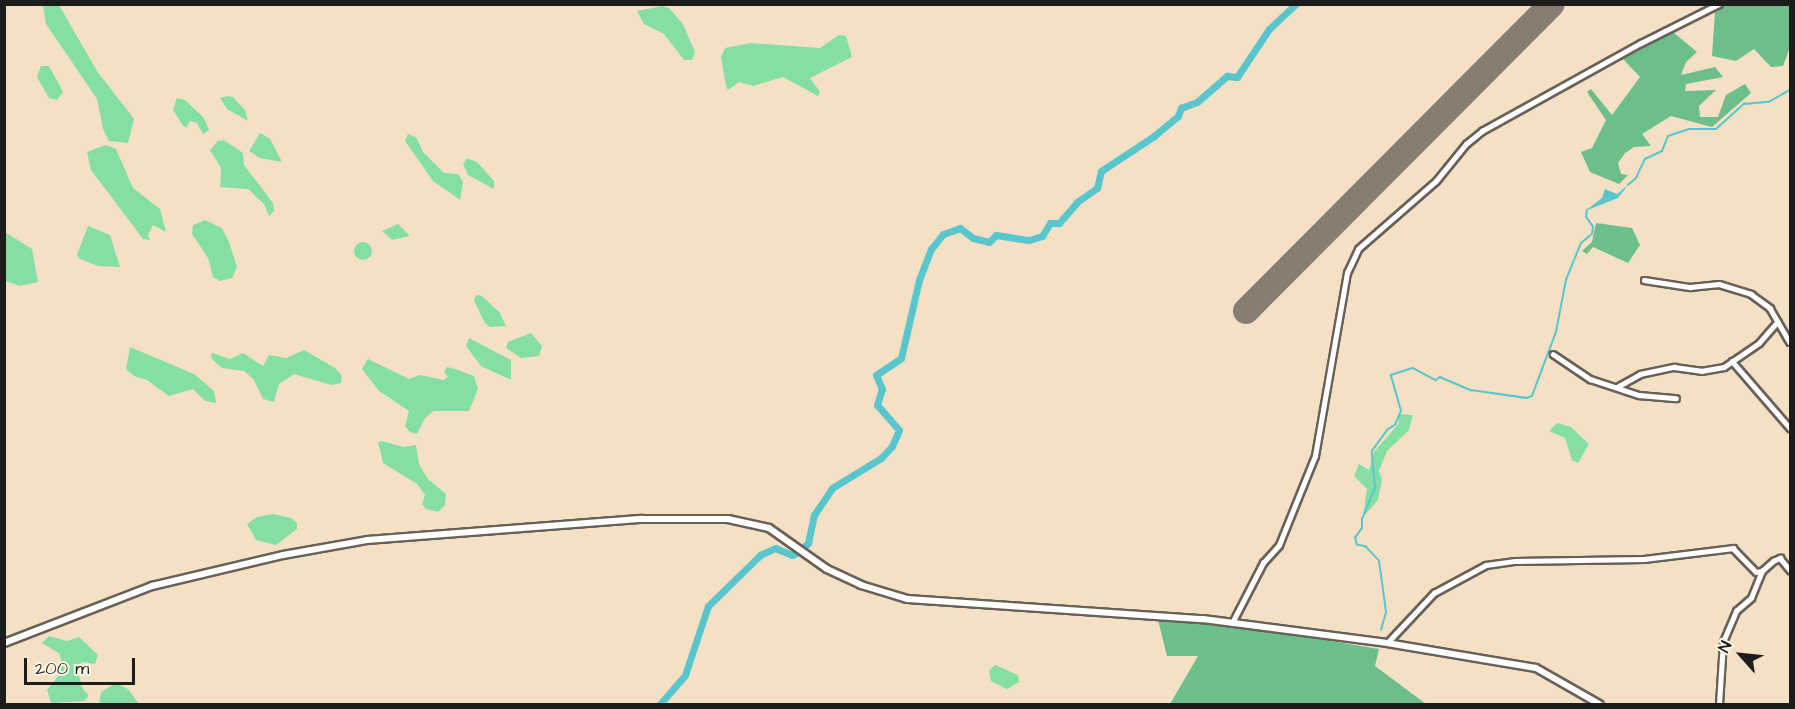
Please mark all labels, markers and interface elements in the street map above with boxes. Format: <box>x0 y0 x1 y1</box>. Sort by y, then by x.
north arrow <box>1711 625 1771 685</box>
text: N <box>1713 637 1737 656</box>
scale bar <box>27 646 138 684</box>
text: 200 m <box>35 656 89 681</box>

